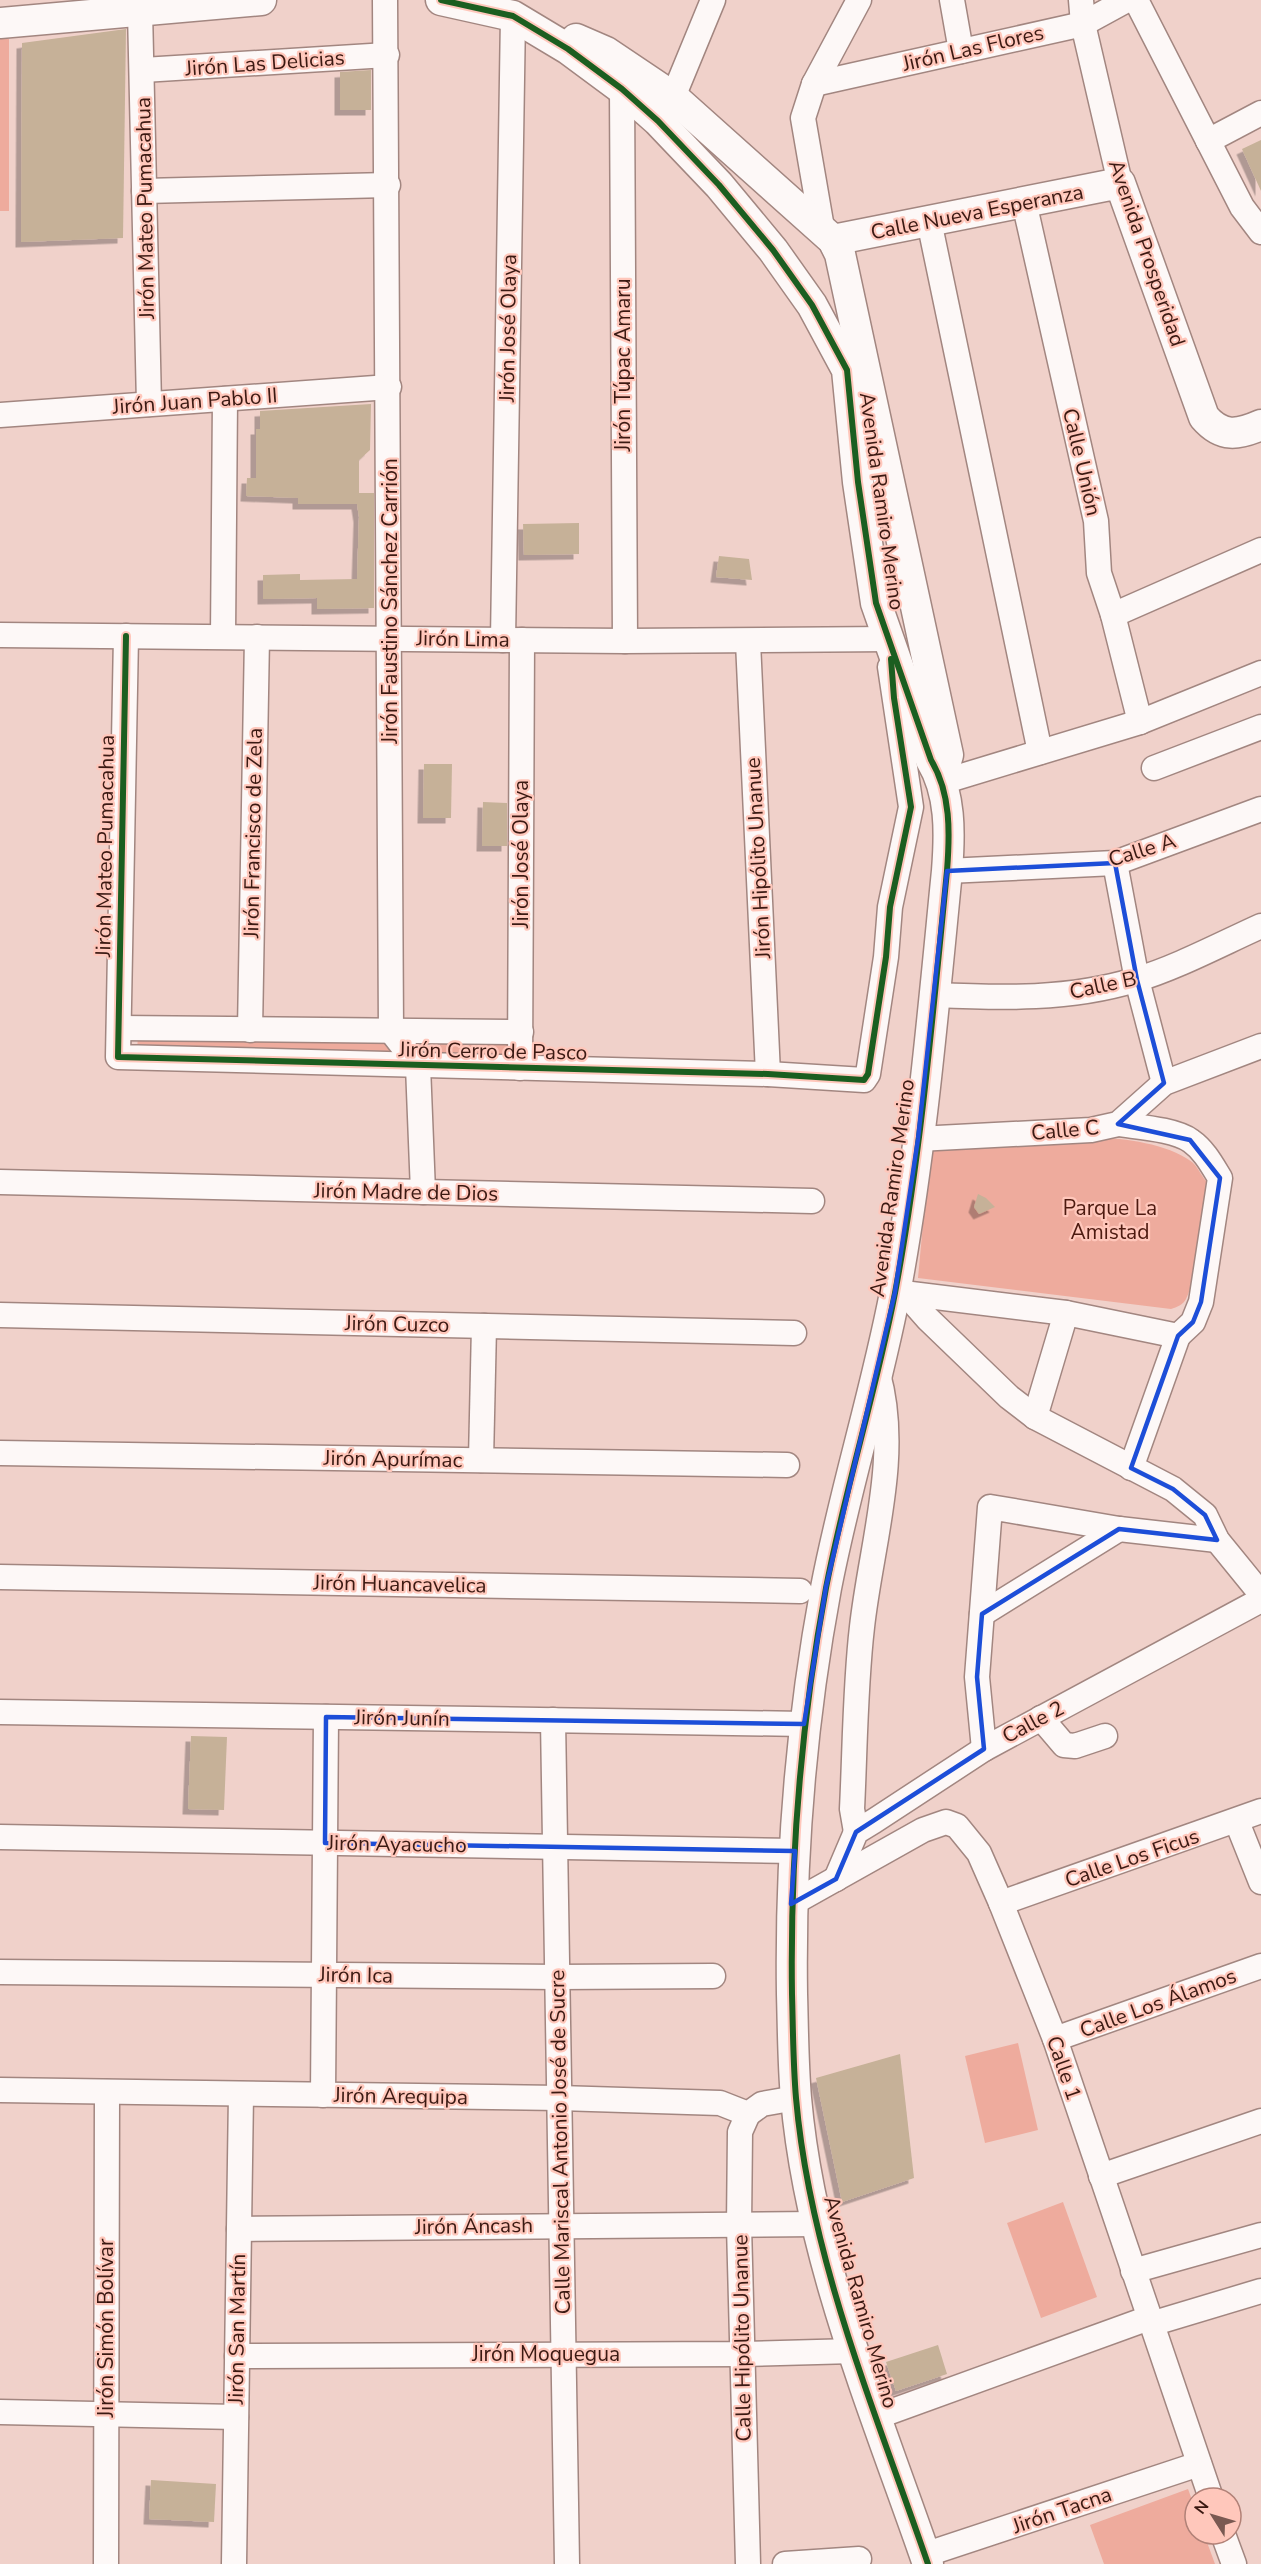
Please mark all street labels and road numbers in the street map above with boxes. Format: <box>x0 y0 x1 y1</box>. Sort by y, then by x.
street label: Jirón Las Flores <box>899 18 1046 78</box>
street label: Jirón Las Delicias <box>183 43 346 83</box>
street label: Jirón Mateo Pumacahua <box>129 97 161 320</box>
street label: Avenida Prosperidad <box>1102 156 1192 350</box>
street label: Calle Nueva Esperanza <box>868 178 1086 246</box>
street label: Jirón José Olaya <box>493 254 523 403</box>
street label: Jirón Túpac Amaru <box>609 278 637 453</box>
street label: Jirón Juan Pablo II <box>111 381 278 421</box>
street label: Avenida Ramiro Merino <box>853 390 911 612</box>
street label: Calle Unión <box>1056 405 1108 519</box>
street label: Jirón Faustino Sánchez Carrión <box>376 458 404 745</box>
street label: Jirón Lima <box>415 624 510 654</box>
street label: Jirón Francisco de Zela <box>237 728 269 939</box>
street label: Jirón Mateo Pumacahua <box>89 735 121 958</box>
street label: Jirón Hipólito Unanue <box>739 757 777 960</box>
street label: Jirón José Olaya <box>507 780 535 929</box>
street label: Calle A <box>1105 827 1179 873</box>
street label: Calle B <box>1067 964 1139 1006</box>
street label: Jirón Cerro de Pasco <box>397 1035 588 1067</box>
street label: Avenida Ramiro Merino <box>863 1077 921 1299</box>
street label: Calle C <box>1030 1113 1100 1147</box>
street label: Jirón Madre de Dios <box>313 1176 498 1208</box>
street label: Jirón Cuzco <box>344 1309 449 1339</box>
street label: Jirón Apurímac <box>322 1444 463 1474</box>
street label: Jirón Huancavelica <box>312 1568 487 1600</box>
street label: Calle 2 <box>997 1694 1069 1750</box>
street label: Jirón Junín <box>353 1703 450 1733</box>
street label: Calle Los Ficus <box>1061 1822 1203 1894</box>
street label: Jirón Ayacucho <box>326 1829 467 1859</box>
street label: Jirón Ica <box>318 1960 393 1990</box>
street label: Calle Los Álamos <box>1076 1962 1240 2044</box>
street label: Calle Mariscal Antonio José de Sucre <box>543 1969 577 2315</box>
street label: Calle 1 <box>1040 2032 1088 2104</box>
street label: Jirón Arequipa <box>333 2081 468 2111</box>
street label: Avenida Ramiro Merino <box>817 2193 905 2411</box>
street label: Jirón Áncash <box>414 2211 533 2241</box>
street label: Calle Hipólito Unanue <box>726 2234 758 2442</box>
street label: Jirón Simón Bolívar <box>92 2238 120 2419</box>
street label: Jirón San Martín <box>222 2253 252 2406</box>
street label: Jirón Moquegua <box>471 2340 620 2368</box>
street label: Jirón Tacna <box>1008 2480 1115 2540</box>

